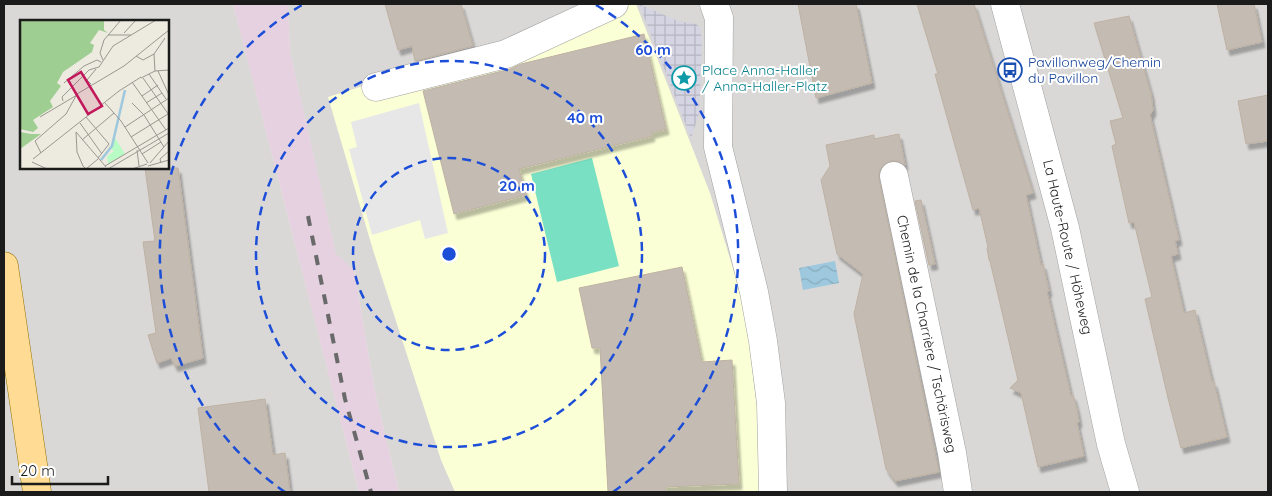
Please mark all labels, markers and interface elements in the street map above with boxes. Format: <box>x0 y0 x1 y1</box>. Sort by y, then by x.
inset map <box>20 20 169 169</box>
text: 60 m <box>635 40 671 59</box>
place label: Pavillonweg/Chemin du Pavillon <box>1028 53 1161 87</box>
bus stop icon: Pavillonweg/Chemin du Pavillon <box>997 57 1023 83</box>
place label: Place Anna-Haller / Anna-Haller-Platz <box>702 61 828 95</box>
place icon: Place Anna-Haller / Anna-Haller-Platz <box>671 65 697 91</box>
text: 40 m <box>567 108 603 127</box>
street label: La Haute-Route / Höheweg <box>1039 158 1097 336</box>
text: 20 m <box>499 176 535 195</box>
street label: Chemin de la Charrière / Tschärisweg <box>893 213 961 455</box>
centre of rings <box>440 245 458 263</box>
scale bar <box>12 454 109 486</box>
text: 20 m <box>20 461 55 480</box>

